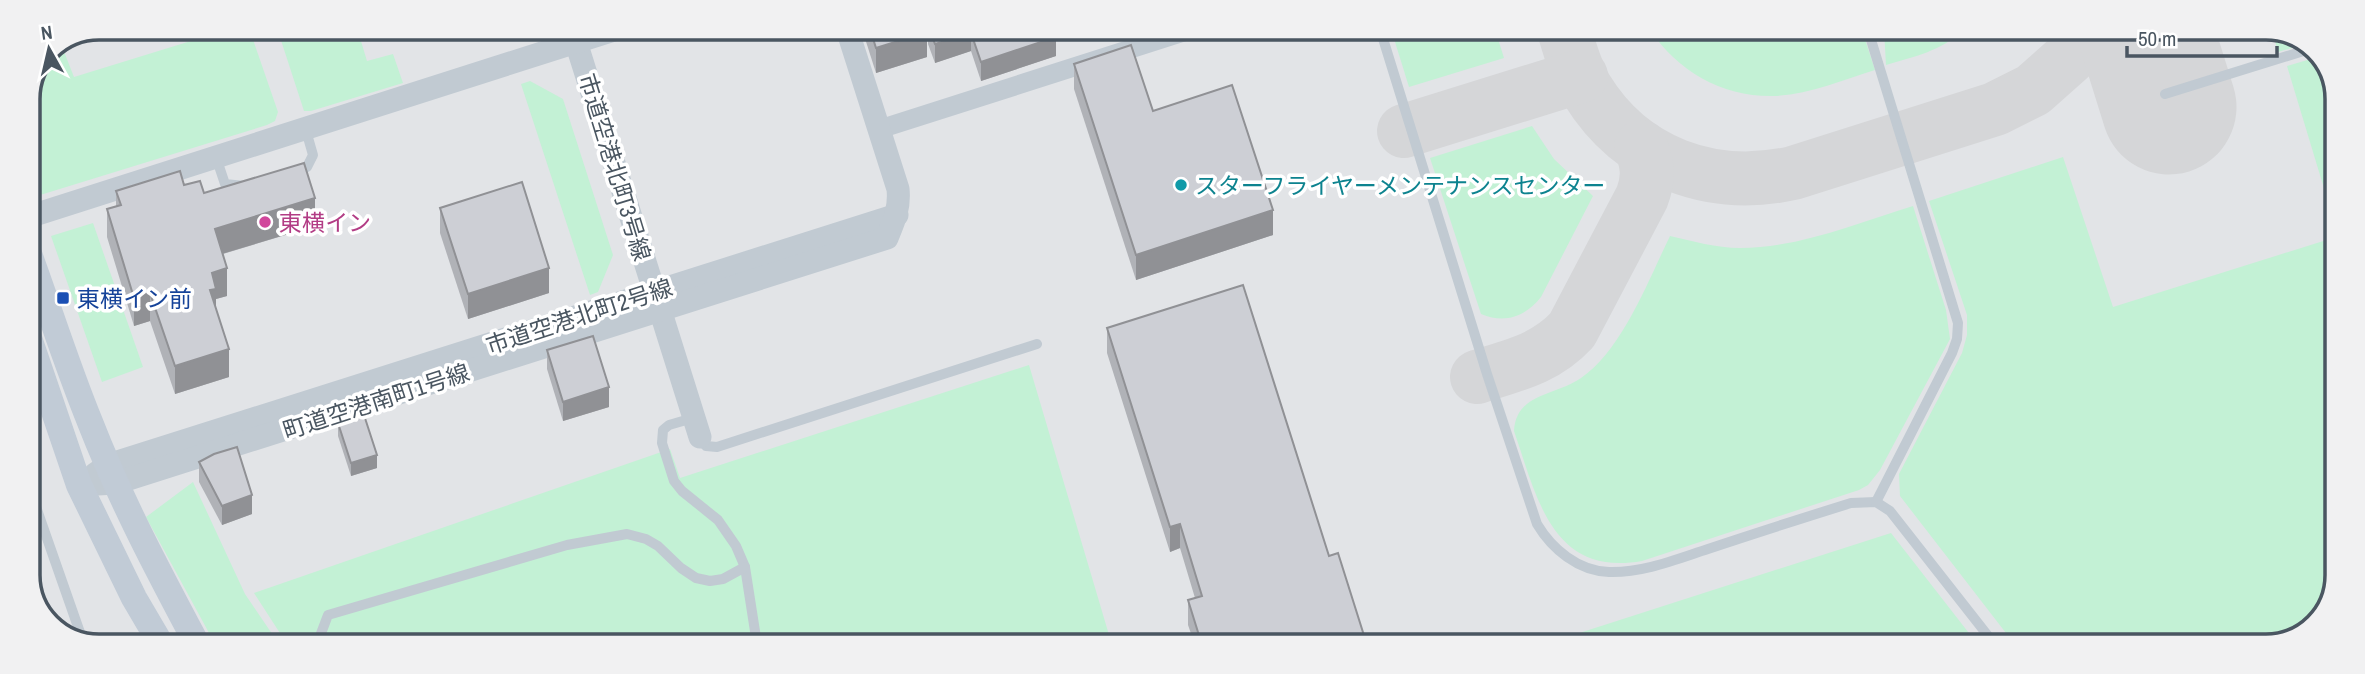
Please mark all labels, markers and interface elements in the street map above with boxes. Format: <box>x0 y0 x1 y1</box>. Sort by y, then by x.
north arrow <box>14 14 84 84</box>
scale bar <box>2127 14 2278 58</box>
text: N <box>39 19 54 46</box>
text: 50 m <box>2138 24 2176 53</box>
street label: 市道空港北町3号線 <box>572 69 658 265</box>
place label: スターフライヤーメンテナンスセンター <box>1195 170 1606 201</box>
marker: スターフライヤーメンテナンスセンター <box>1173 177 1189 193</box>
place label: 東横イン <box>279 207 371 238</box>
marker: 東横イン <box>257 214 273 230</box>
street label: 市道空港北町2号線 <box>482 271 676 361</box>
place label: 東横イン前 <box>77 283 192 314</box>
marker: 東横イン前 <box>55 290 71 306</box>
street label: 町道空港南町1号線 <box>279 356 473 446</box>

